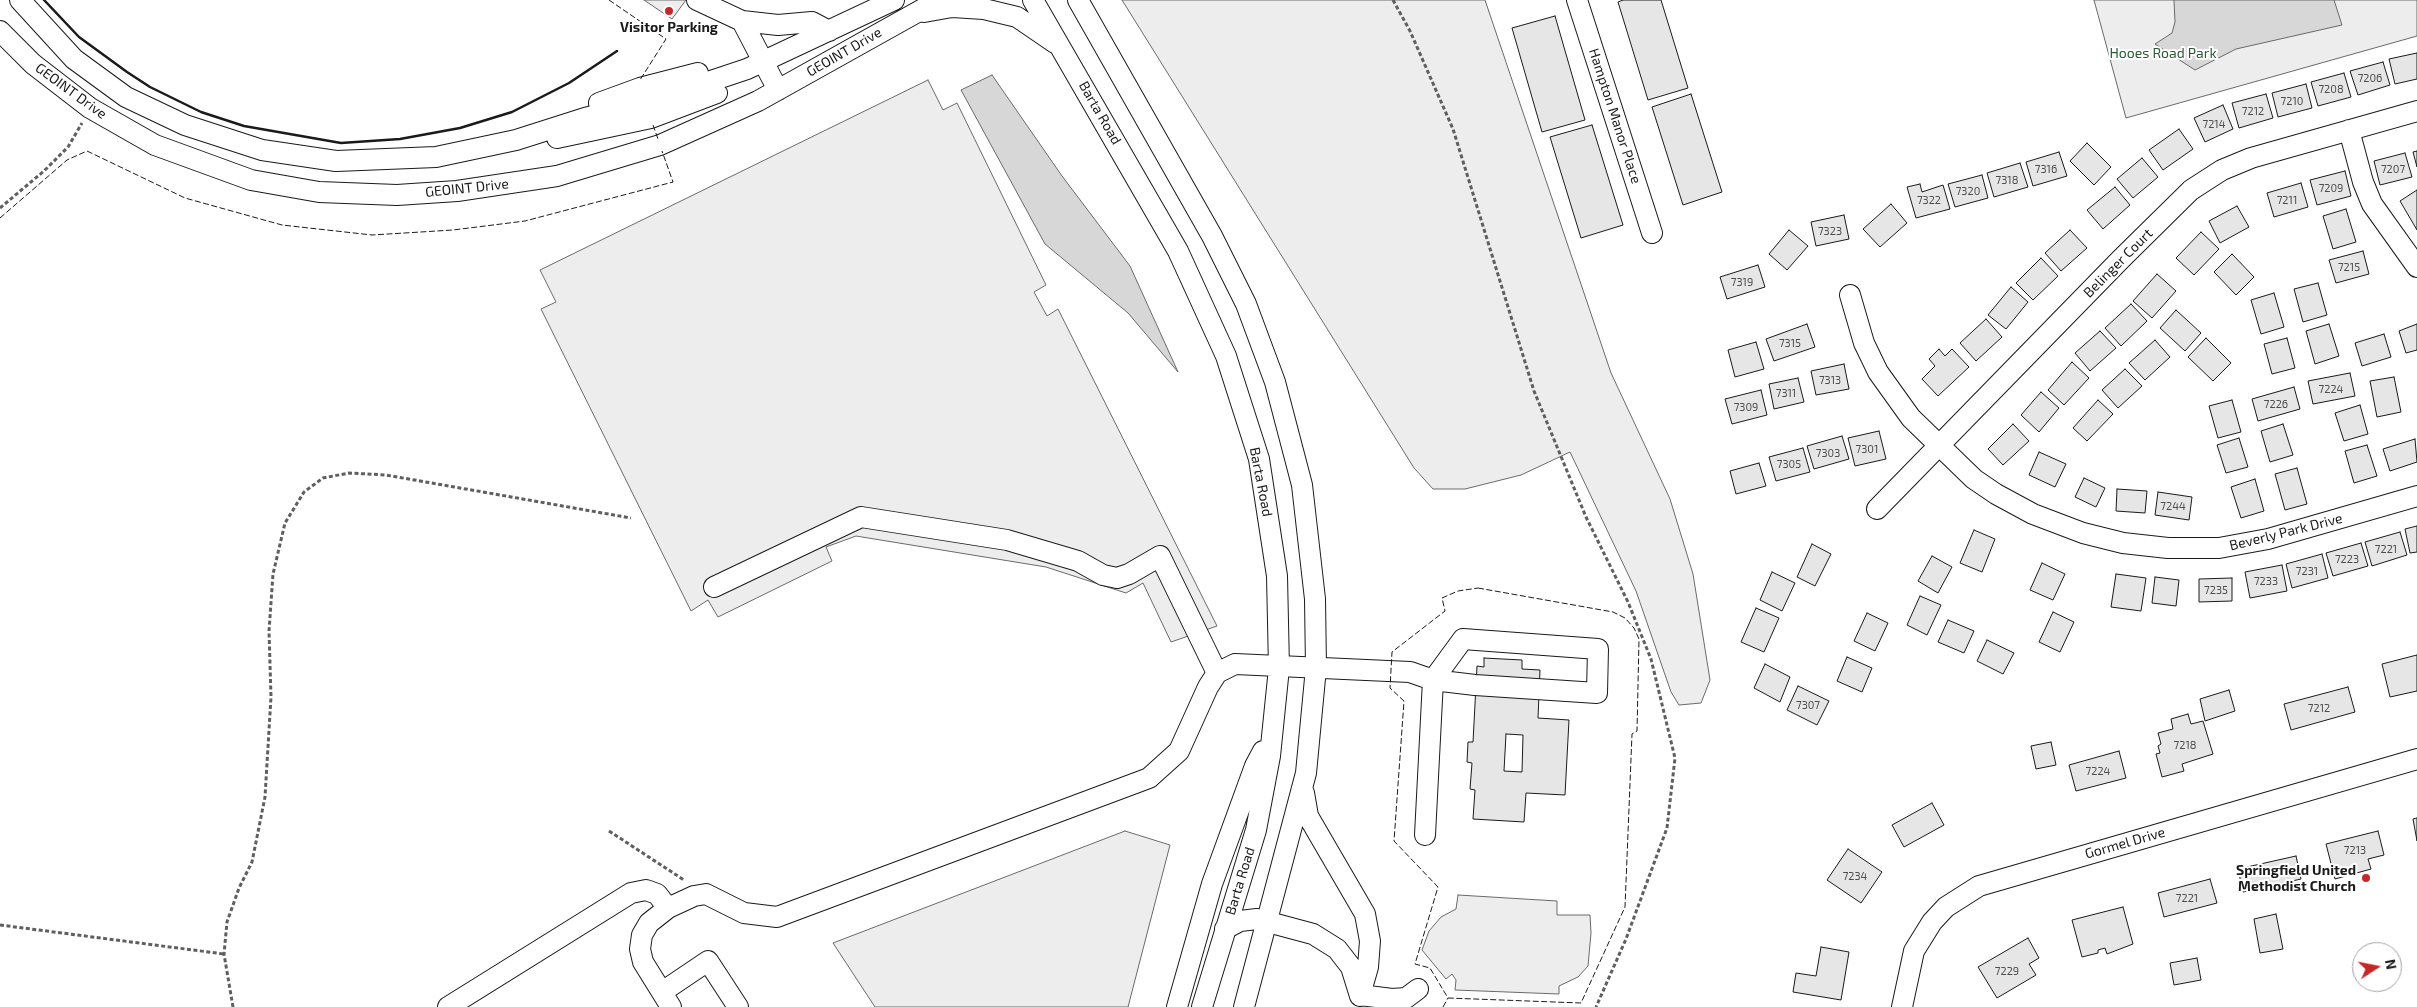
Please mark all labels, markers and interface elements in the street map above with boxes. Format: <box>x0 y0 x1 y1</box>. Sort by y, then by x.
marker: Visitor Parking <box>663 5 675 17</box>
place label: Visitor Parking <box>620 19 718 35</box>
street label: GEOINT Drive <box>803 24 885 80</box>
park label: Hooes Road Park <box>2109 45 2217 61</box>
street label: Hampton Manor Place <box>1585 46 1645 186</box>
street label: GEOINT Drive <box>32 60 110 122</box>
house number: 7206 <box>2358 71 2382 85</box>
street label: Barta Road <box>1075 78 1125 148</box>
house number: 7208 <box>2318 82 2344 96</box>
house number: 7210 <box>2281 94 2303 108</box>
house number: 7212 <box>2242 104 2264 118</box>
house number: 7214 <box>2203 117 2225 131</box>
house number: 7316 <box>2035 162 2057 176</box>
house number: 7207 <box>2381 162 2405 176</box>
house number: 7318 <box>1996 173 2018 187</box>
street label: GEOINT Drive <box>424 175 510 201</box>
house number: 7209 <box>2319 181 2343 195</box>
house number: 7320 <box>1956 184 1980 198</box>
house number: 7322 <box>1917 193 1941 207</box>
house number: 7211 <box>2277 193 2297 207</box>
house number: 7323 <box>1818 224 1842 238</box>
street label: Belinger Court <box>2080 225 2156 301</box>
house number: 7215 <box>2338 260 2360 274</box>
house number: 7319 <box>1731 275 1753 289</box>
house number: 7315 <box>1779 336 1801 350</box>
house number: 7313 <box>1819 373 1841 387</box>
house number: 7224 <box>2319 382 2343 396</box>
house number: 7311 <box>1776 386 1796 400</box>
house number: 7226 <box>2264 397 2288 411</box>
house number: 7309 <box>1734 400 1758 414</box>
house number: 7301 <box>1856 442 1878 456</box>
street label: Barta Road <box>1246 446 1276 518</box>
house number: 7303 <box>1816 446 1840 460</box>
house number: 7305 <box>1777 457 1801 471</box>
house number: 7244 <box>2160 499 2186 513</box>
street label: Beverly Park Drive <box>2228 510 2344 554</box>
house number: 7221 <box>2375 542 2397 556</box>
house number: 7223 <box>2335 552 2359 566</box>
house number: 7231 <box>2296 564 2318 578</box>
house number: 7233 <box>2254 574 2278 588</box>
house number: 7235 <box>2204 583 2228 597</box>
house number: 7307 <box>1796 698 1820 712</box>
house number: 7212 <box>2308 701 2330 715</box>
house number: 7218 <box>2174 738 2196 752</box>
house number: 7224 <box>2086 764 2110 778</box>
street label: Gormel Drive <box>2083 824 2167 862</box>
house number: 7213 <box>2344 843 2366 857</box>
street label: Barta Road <box>1222 845 1258 917</box>
place label: Springfield United Methodist Church <box>2236 862 2356 894</box>
house number: 7234 <box>1843 869 1867 883</box>
marker: Springfield United Methodist Church <box>2360 872 2372 884</box>
house number: 7221 <box>2176 891 2198 905</box>
north arrow <box>2352 942 2402 992</box>
text: N <box>2382 958 2401 971</box>
house number: 7229 <box>1995 964 2019 978</box>

